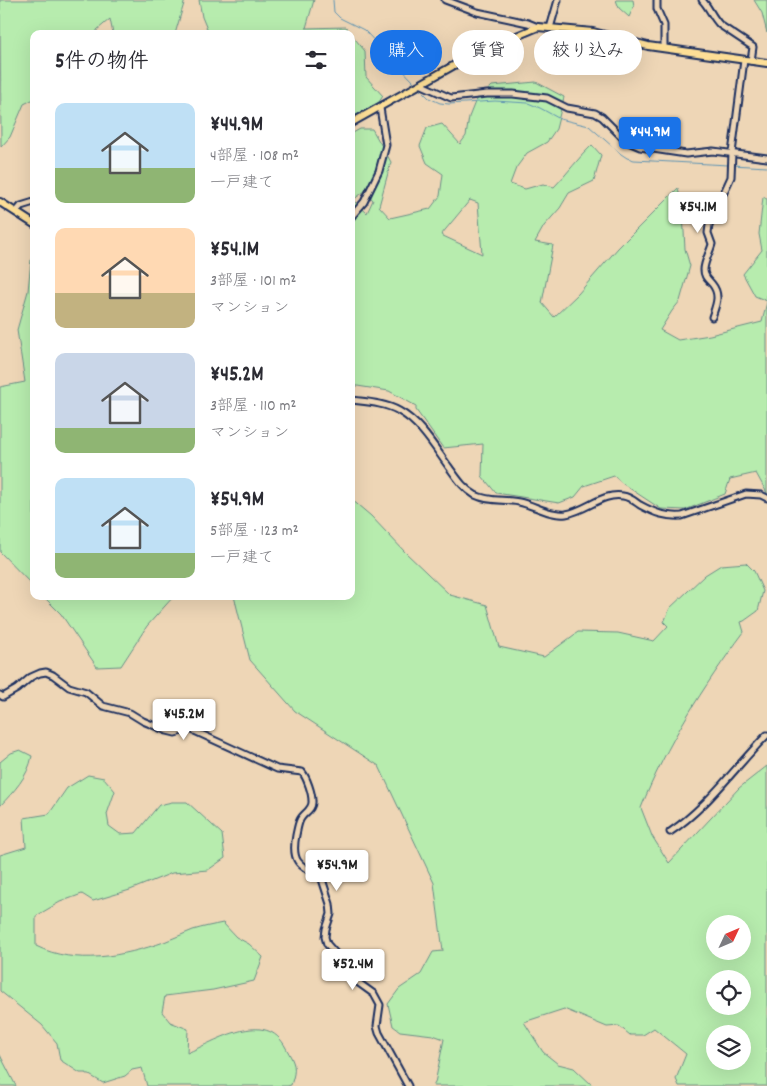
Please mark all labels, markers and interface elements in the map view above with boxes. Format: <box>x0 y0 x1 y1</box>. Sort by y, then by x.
chip: 購入 <box>370 30 442 75</box>
chip: 賃貸 <box>452 30 524 75</box>
chip: 絞り込み <box>534 30 642 75</box>
icon: filters <box>302 46 330 74</box>
text: 5件の物件 <box>55 48 149 78</box>
text: ¥44.9M <box>210 111 263 141</box>
pin: ¥44.9M <box>609 116 691 159</box>
text: ¥44.9M <box>630 121 670 144</box>
icon: home <box>95 123 155 183</box>
text: 4部屋 · 108 m² <box>210 145 299 168</box>
text: 一戸建て <box>210 172 274 195</box>
pin: ¥54.1M <box>657 192 739 234</box>
text: ¥54.1M <box>679 196 717 219</box>
text: ¥54.1M <box>210 236 259 266</box>
icon: home <box>95 248 155 308</box>
text: 3部屋 · 101 m² <box>210 270 296 293</box>
text: マンション <box>210 297 289 320</box>
text: ¥45.2M <box>210 361 264 391</box>
icon: home <box>95 373 155 433</box>
text: 3部屋 · 110 m² <box>210 395 296 418</box>
text: マンション <box>210 422 289 445</box>
text: ¥54.9M <box>210 486 264 516</box>
icon: home <box>95 498 155 558</box>
text: 5部屋 · 123 m² <box>210 520 298 543</box>
text: 一戸建て <box>210 547 274 570</box>
pin: ¥45.2M <box>143 698 225 741</box>
text: ¥45.2M <box>164 703 204 726</box>
pin: ¥54.9M <box>296 850 378 892</box>
text: ¥54.9M <box>316 854 358 877</box>
north arrow <box>706 915 751 960</box>
map controls <box>706 915 751 1070</box>
pin: ¥52.4M <box>312 948 394 991</box>
text: ¥52.4M <box>333 953 373 976</box>
button: locate <box>706 970 751 1015</box>
button: layers <box>706 1025 751 1070</box>

